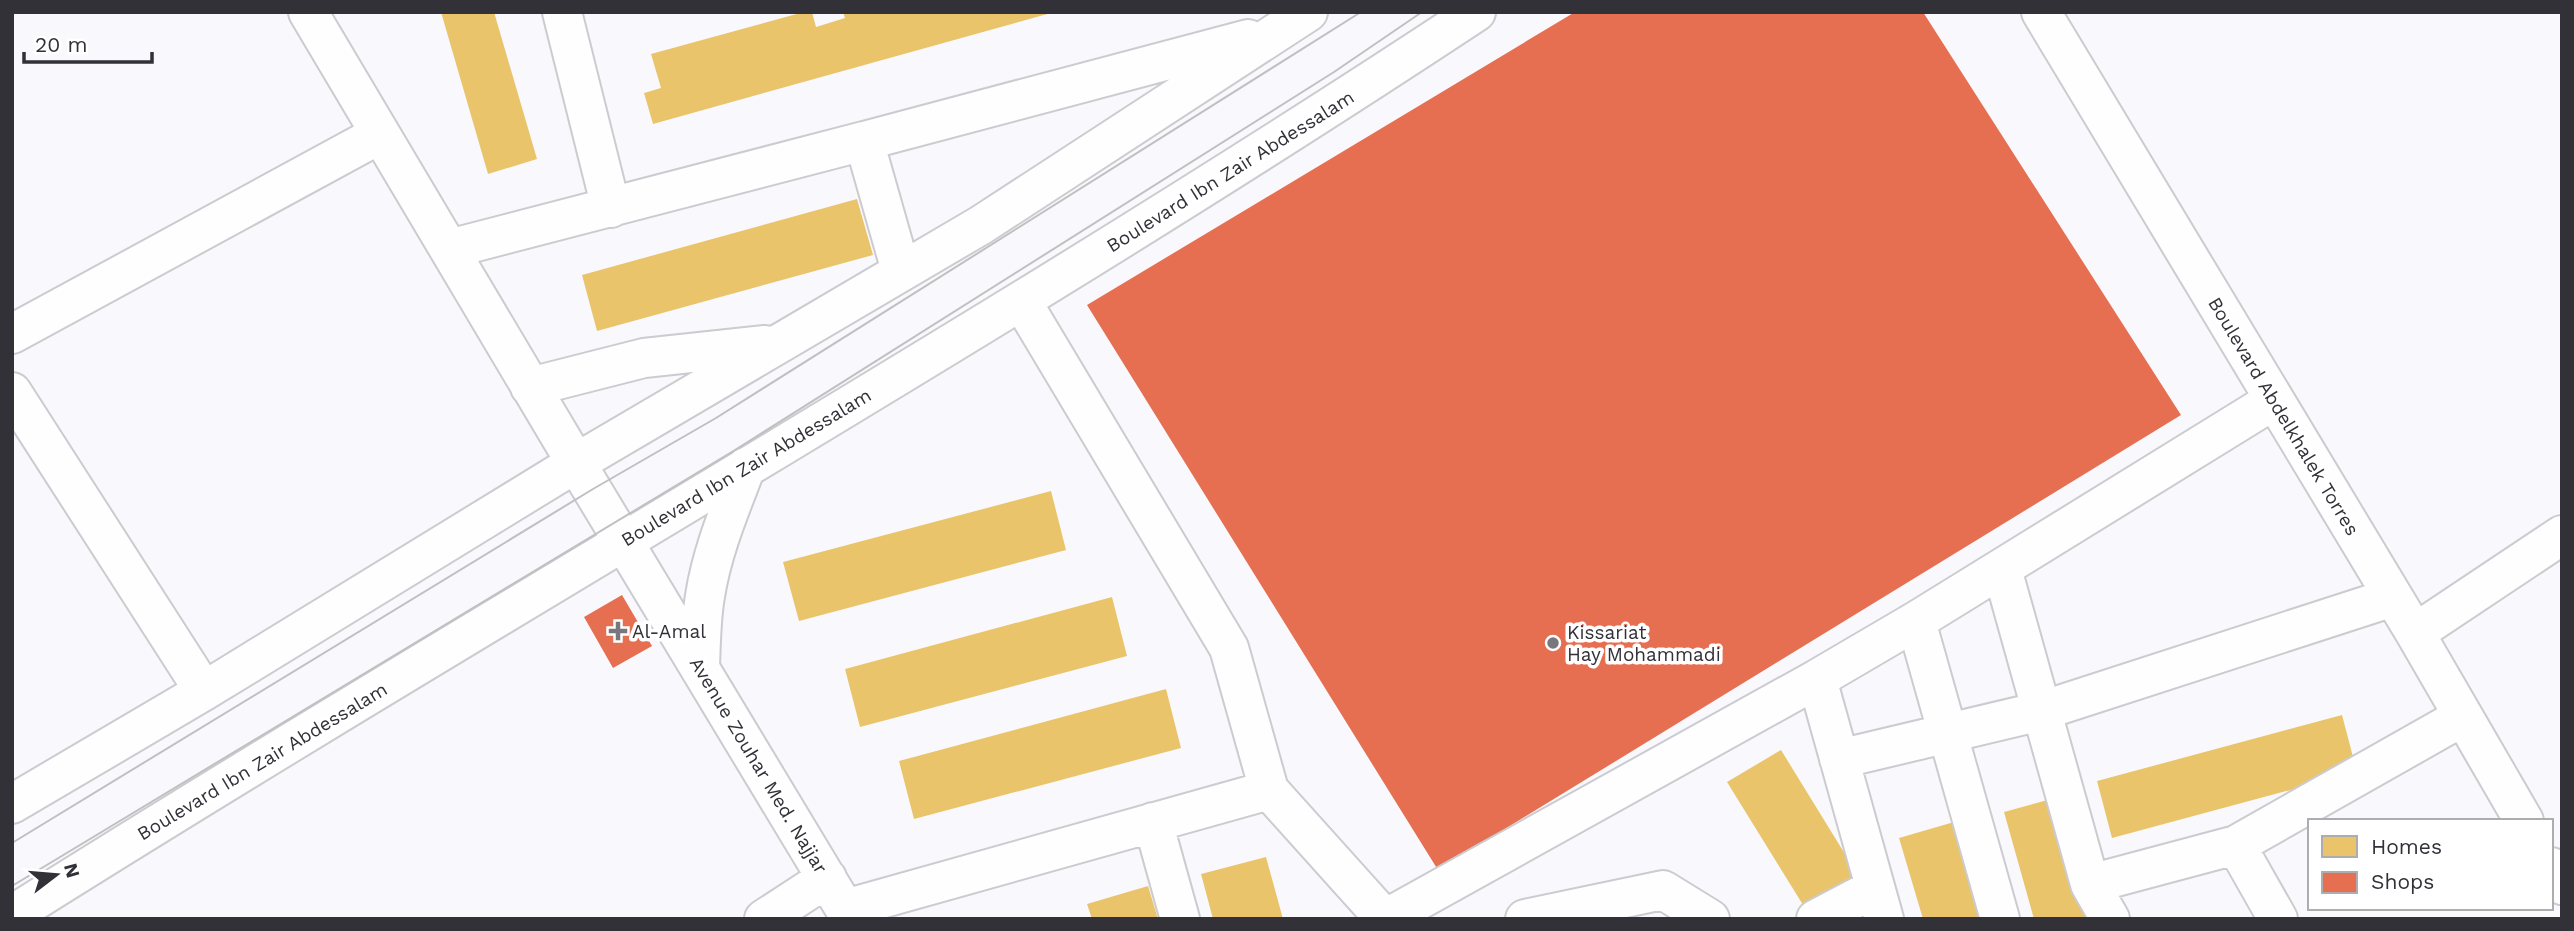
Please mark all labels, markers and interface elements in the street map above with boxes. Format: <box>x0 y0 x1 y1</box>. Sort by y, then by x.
scale bar <box>24 21 152 65</box>
text: 20 m <box>35 32 87 57</box>
street label: Boulevard Ibn Zair Abdessalam <box>1102 85 1358 257</box>
street label: Boulevard Abdelkhalek Torres <box>2203 293 2364 540</box>
street label: Boulevard Ibn Zair Abdessalam <box>617 384 875 551</box>
place label: Al-Amal <box>632 620 706 643</box>
place label: Kissariat Hay Mohammadi <box>1567 621 1721 666</box>
marker: Al-Amal <box>610 623 626 639</box>
marker: Kissariat Hay Mohammadi <box>1545 635 1561 651</box>
street label: Avenue Zouhar Med. Najjar <box>685 653 833 878</box>
street label: Boulevard Ibn Zair Abdessalam <box>133 678 391 845</box>
legend <box>2308 819 2553 910</box>
text: Homes <box>2371 834 2442 859</box>
north arrow <box>21 840 91 910</box>
text: N <box>59 861 85 880</box>
text: Shops <box>2371 869 2434 894</box>

